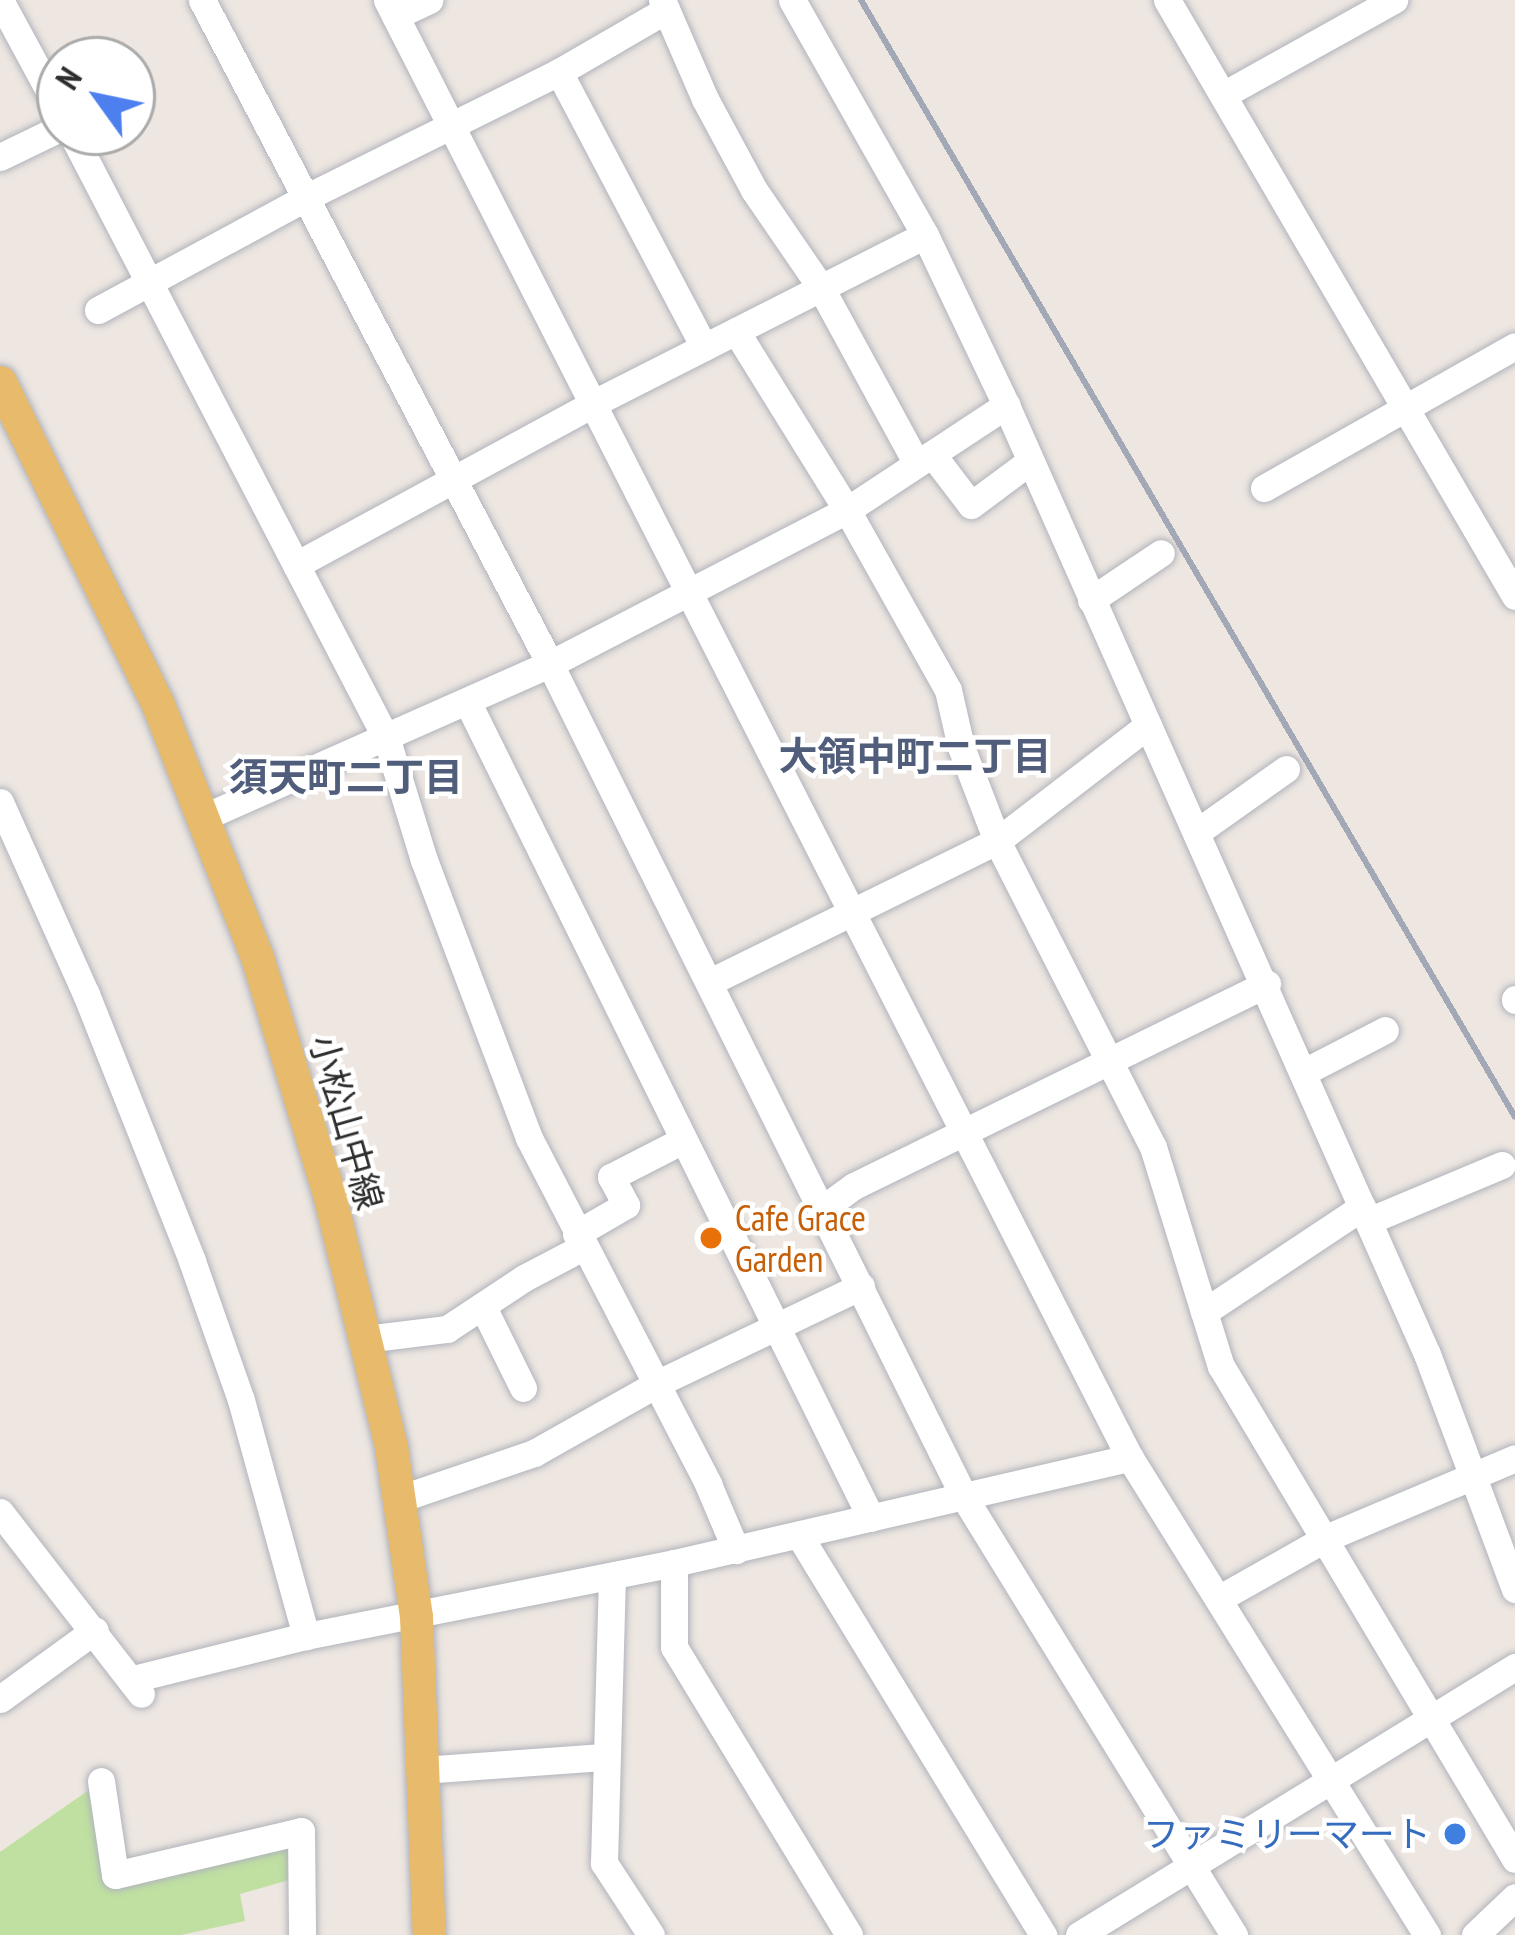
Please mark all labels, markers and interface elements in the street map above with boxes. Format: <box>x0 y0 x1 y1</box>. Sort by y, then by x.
north arrow <box>36 36 156 156</box>
text: N <box>45 59 91 97</box>
district label: 大領中町二丁目 <box>779 733 1051 779</box>
district label: 須天町二丁目 <box>229 754 463 800</box>
street label: 小松山中線 <box>301 1030 393 1214</box>
place label: Cafe Grace Garden <box>735 1195 866 1280</box>
marker: Cafe Grace Garden <box>698 1225 724 1251</box>
place label: ファミリーマート <box>1143 1812 1431 1856</box>
marker: ファミリーマート <box>1442 1821 1468 1847</box>

